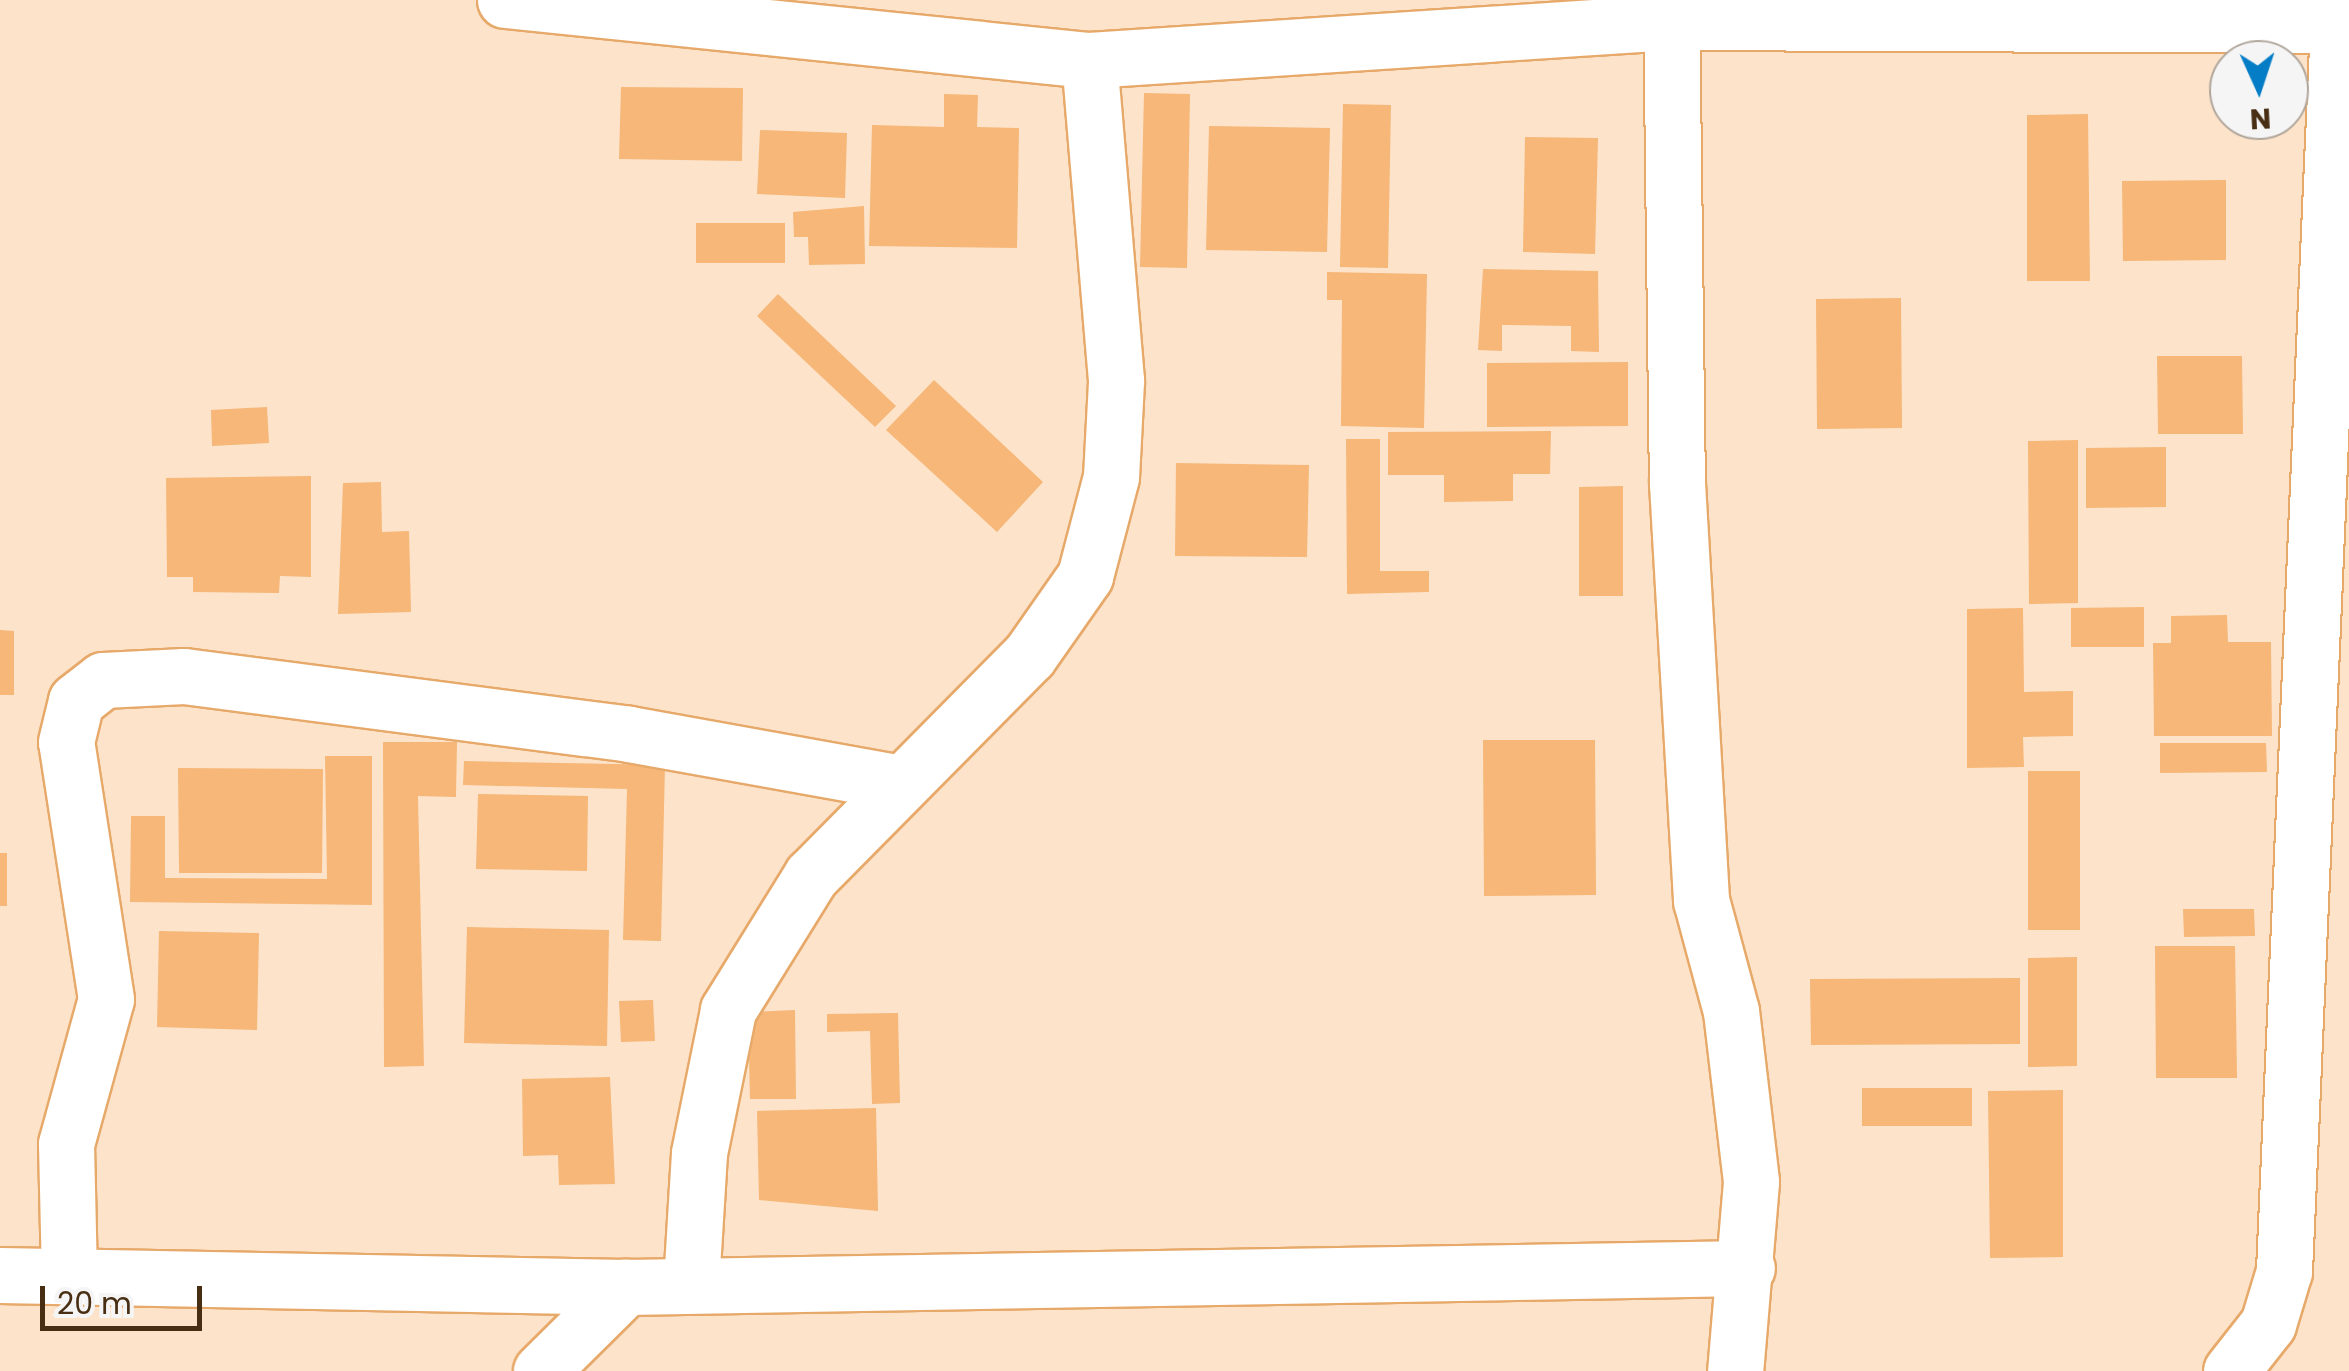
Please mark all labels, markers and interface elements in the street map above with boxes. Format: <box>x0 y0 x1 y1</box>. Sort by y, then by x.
north arrow <box>2209 40 2309 140</box>
text: N <box>2249 98 2272 138</box>
scale bar <box>45 1266 208 1328</box>
text: 20 m <box>57 1282 132 1325</box>

